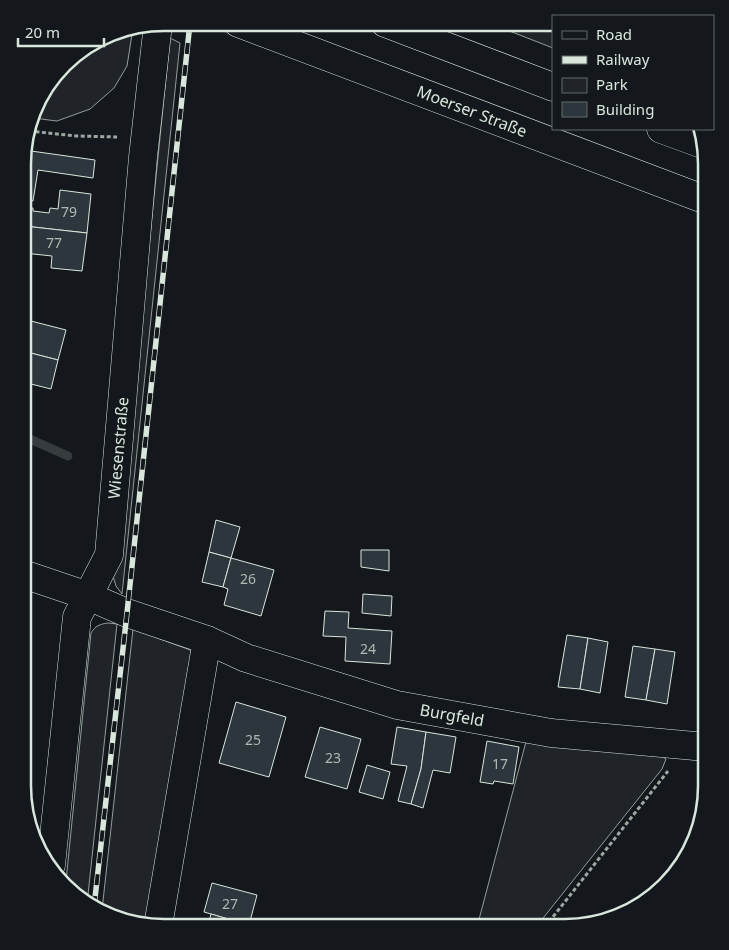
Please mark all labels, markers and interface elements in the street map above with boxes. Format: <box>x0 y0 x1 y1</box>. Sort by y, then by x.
scale bar <box>18 15 104 47</box>
legend <box>552 15 714 130</box>
text: 20 m <box>25 22 60 42</box>
text: Road <box>596 24 632 44</box>
text: Railway <box>596 49 650 69</box>
text: Park <box>596 74 628 94</box>
street label: Moerser Straße <box>414 80 530 142</box>
text: Building <box>596 99 654 119</box>
house number: 79 <box>61 202 77 221</box>
house number: 77 <box>46 233 62 252</box>
street label: Wiesenstraße <box>103 396 133 500</box>
house number: 26 <box>240 569 256 588</box>
house number: 24 <box>360 639 376 658</box>
street label: Burgfeld <box>418 699 486 731</box>
house number: 25 <box>245 730 261 749</box>
house number: 23 <box>325 748 341 767</box>
house number: 17 <box>492 754 508 773</box>
house number: 27 <box>222 894 238 913</box>

